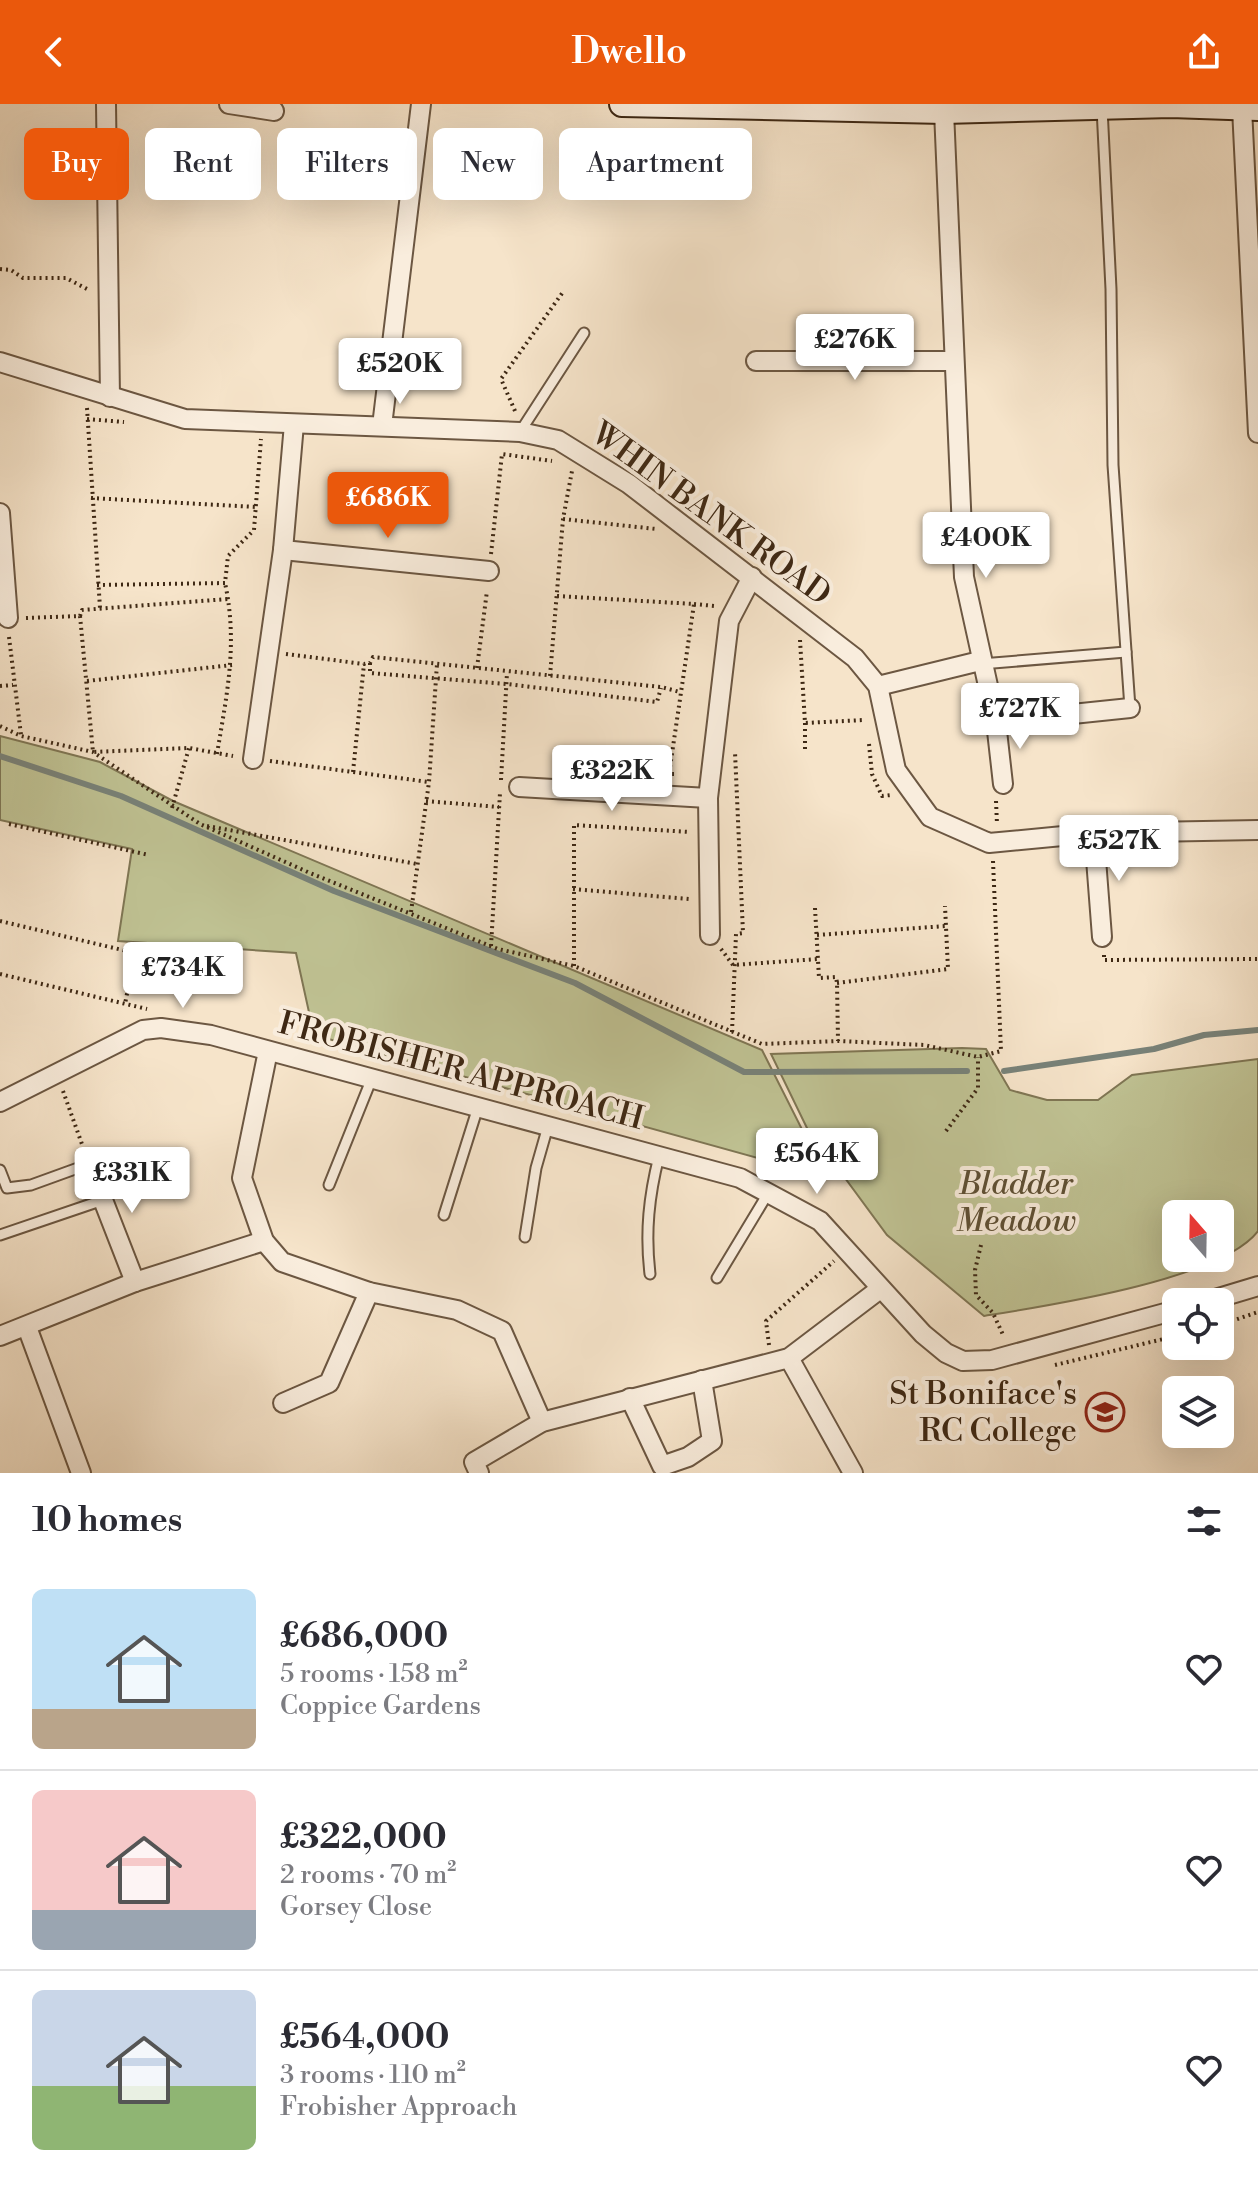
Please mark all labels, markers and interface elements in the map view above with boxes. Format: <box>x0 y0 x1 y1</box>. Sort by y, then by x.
icon: back <box>32 30 76 74</box>
text: Dwello <box>571 30 687 75</box>
icon: share <box>1182 30 1226 74</box>
chip: Buy <box>24 128 129 200</box>
chip: Rent <box>145 128 261 200</box>
chip: Filters <box>277 128 417 200</box>
chip: New <box>433 128 543 200</box>
chip: Apartment <box>559 128 752 200</box>
pin: £276K <box>799 314 911 382</box>
text: £276K <box>814 324 896 356</box>
pin: £520K <box>344 338 456 406</box>
text: £520K <box>357 348 443 380</box>
street label: WHIN BANK ROAD <box>583 413 839 614</box>
pin: £686K <box>332 472 444 540</box>
text: £686K <box>346 482 430 514</box>
pin: £400K <box>930 512 1042 580</box>
text: £400K <box>941 522 1031 554</box>
pin: £727K <box>964 683 1076 751</box>
text: £727K <box>979 693 1061 725</box>
pin: £322K <box>556 745 668 813</box>
text: £322K <box>570 755 654 787</box>
pin: £527K <box>1063 815 1175 883</box>
text: £527K <box>1077 825 1161 857</box>
pin: £734K <box>127 942 239 1010</box>
text: £734K <box>141 952 225 984</box>
street label: FROBISHER APPROACH <box>274 1003 648 1139</box>
pin: £564K <box>761 1128 873 1196</box>
text: £564K <box>774 1138 860 1170</box>
pin: £331K <box>76 1147 188 1215</box>
text: £331K <box>93 1157 171 1189</box>
park label: Bladder Meadow <box>956 1164 1076 1241</box>
north arrow <box>1162 1200 1234 1272</box>
map controls <box>1162 1200 1234 1448</box>
button: locate <box>1162 1288 1234 1360</box>
place label: St Boniface's RC College <box>889 1374 1077 1451</box>
button: layers <box>1162 1376 1234 1448</box>
school or university icon: St Boniface's RC College <box>1084 1391 1126 1433</box>
icon: filters <box>1182 1499 1226 1543</box>
text: 10 homes <box>32 1500 182 1542</box>
text: £686,000 <box>280 1616 448 1658</box>
icon: home <box>96 1621 192 1717</box>
icon: heart <box>1182 1647 1226 1691</box>
text: 5 rooms · 158 m² <box>280 1658 468 1690</box>
text: Coppice Gardens <box>280 1690 481 1722</box>
text: £322,000 <box>280 1817 447 1859</box>
icon: home <box>96 1822 192 1918</box>
icon: heart <box>1182 1848 1226 1892</box>
text: 2 rooms · 70 m² <box>280 1859 456 1891</box>
text: Gorsey Close <box>280 1891 432 1923</box>
text: £564,000 <box>280 2017 450 2059</box>
icon: home <box>96 2022 192 2118</box>
icon: heart <box>1182 2048 1226 2092</box>
text: 3 rooms · 110 m² <box>280 2059 466 2091</box>
text: Frobisher Approach <box>280 2091 517 2123</box>

